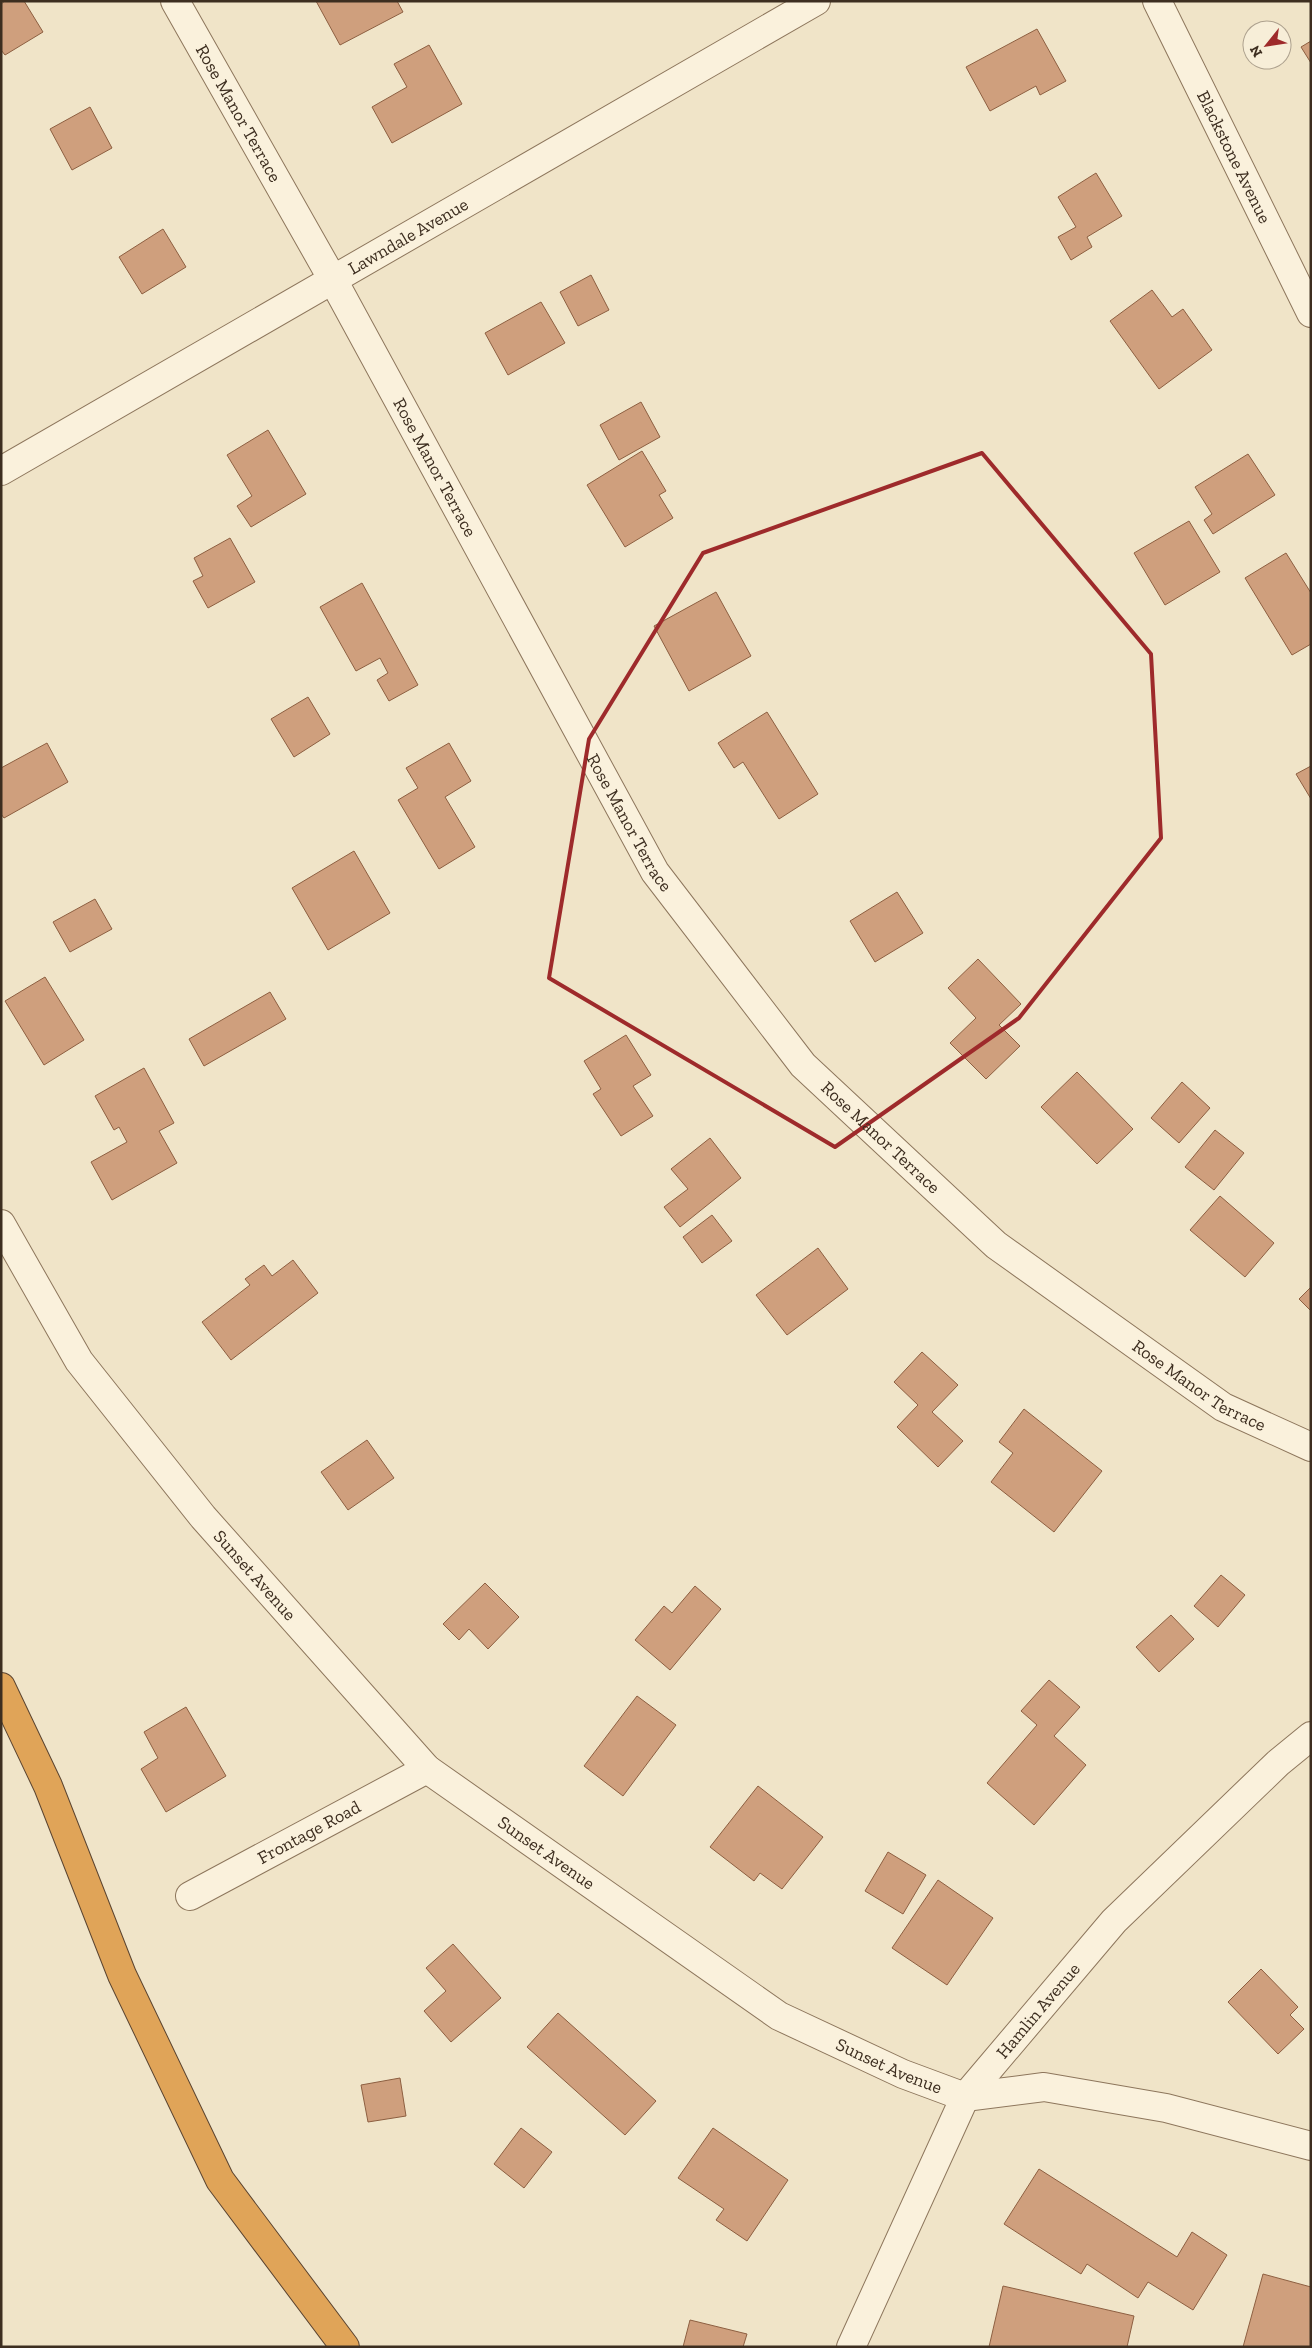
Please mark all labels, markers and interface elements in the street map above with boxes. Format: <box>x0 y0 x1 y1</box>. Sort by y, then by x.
north arrow <box>1242 20 1292 70</box>
street label: Rose Manor Terrace <box>191 41 286 186</box>
text: N <box>1246 42 1266 60</box>
street label: Blackstone Avenue <box>1192 87 1276 227</box>
street label: Lawndale Avenue <box>344 193 472 279</box>
street label: Rose Manor Terrace <box>388 394 482 541</box>
street label: Rose Manor Terrace <box>582 750 677 896</box>
street label: Rose Manor Terrace <box>817 1077 945 1198</box>
street label: Rose Manor Terrace <box>1128 1335 1269 1436</box>
street label: Sunset Avenue <box>209 1526 301 1625</box>
street label: Frontage Road <box>254 1796 364 1869</box>
street label: Sunset Avenue <box>494 1811 599 1894</box>
street label: Hamlin Avenue <box>991 1958 1085 2063</box>
street label: Sunset Avenue <box>832 2033 945 2099</box>

